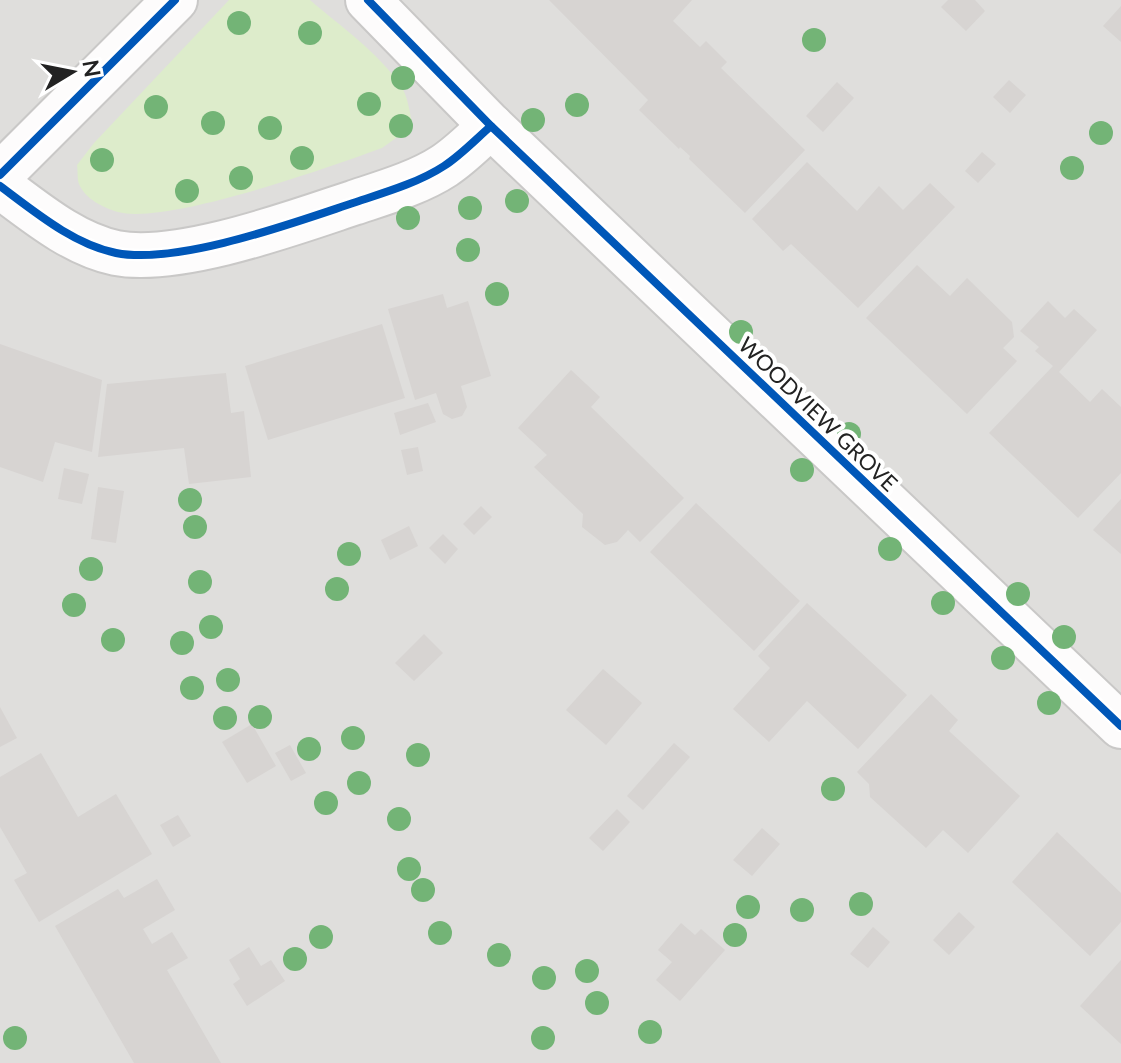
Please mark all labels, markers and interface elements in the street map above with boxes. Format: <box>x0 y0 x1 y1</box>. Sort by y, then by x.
north arrow <box>32 32 112 112</box>
text: N <box>77 58 107 79</box>
street label: WOODVIEW GROVE <box>733 331 903 496</box>

